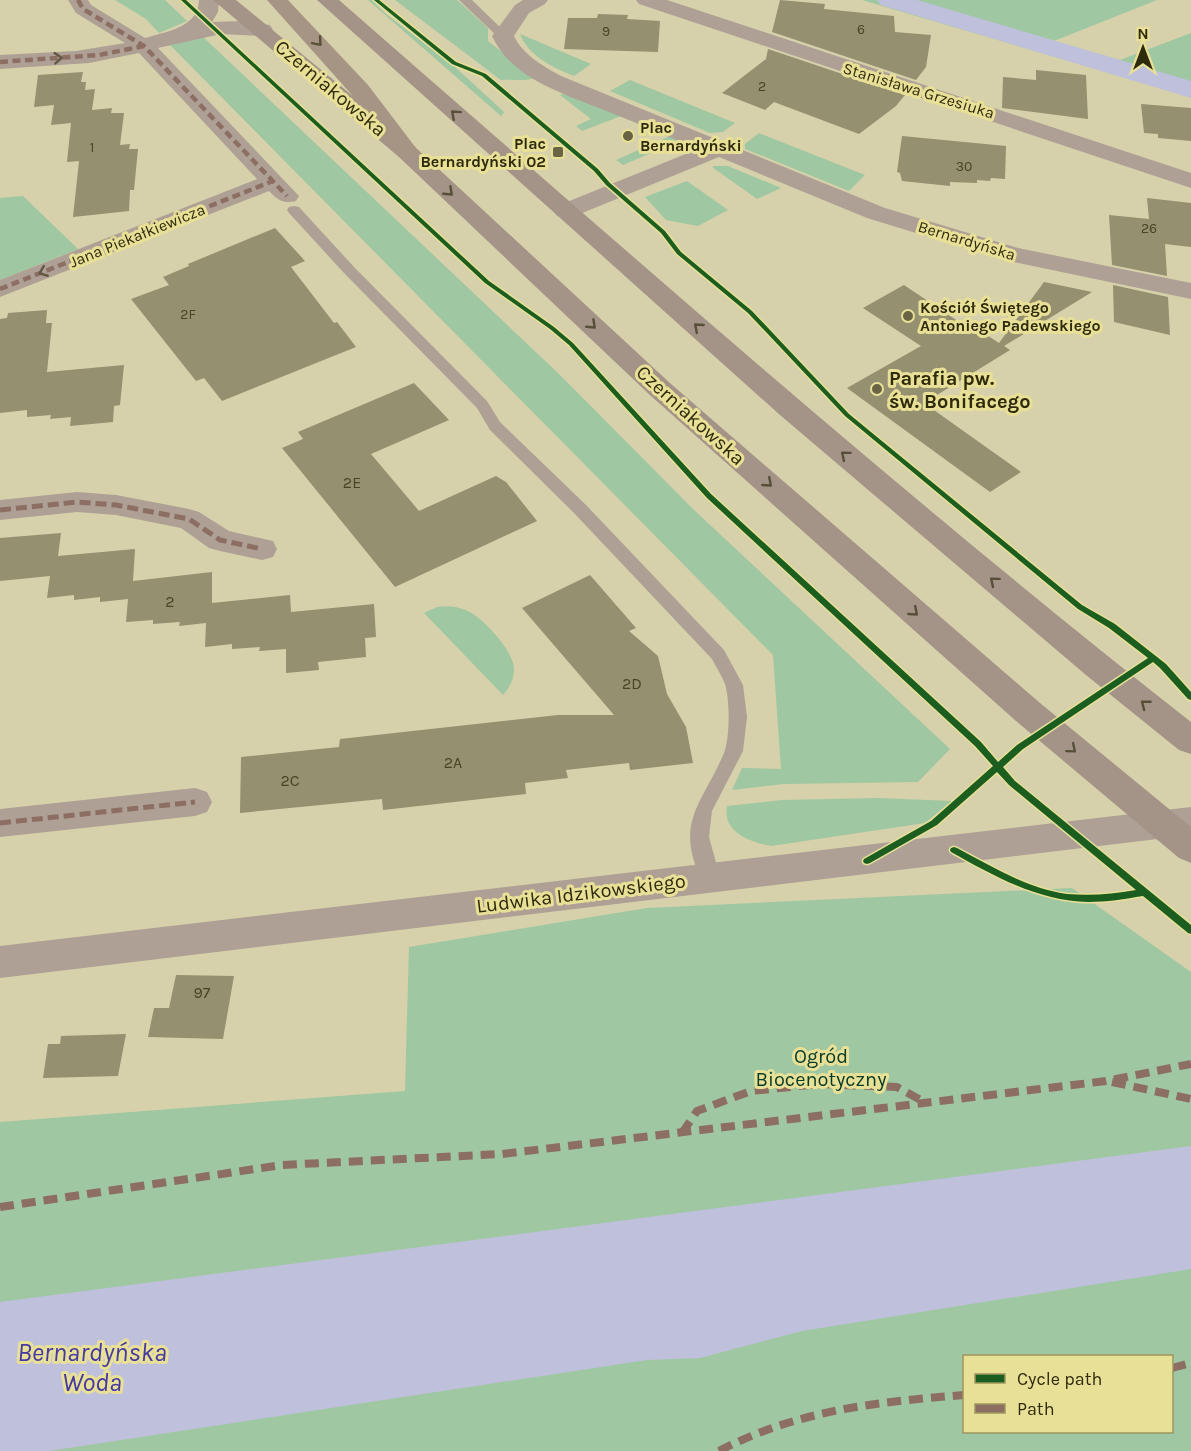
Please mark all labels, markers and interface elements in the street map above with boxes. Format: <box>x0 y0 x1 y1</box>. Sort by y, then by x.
north arrow <box>1113 18 1173 78</box>
house number: 6 <box>857 21 865 38</box>
house number: 9 <box>602 23 610 40</box>
text: N <box>1137 24 1149 43</box>
street label: Czerniakowska <box>271 35 391 141</box>
one-way arrow <box>311 35 322 46</box>
one-way arrow <box>54 52 63 65</box>
street label: Stanisława Grzesiuka <box>841 58 997 123</box>
house number: 2 <box>758 78 766 95</box>
one-way arrow <box>451 110 462 121</box>
place label: Plac Bernardyński <box>640 118 742 155</box>
marker: Plac Bernardyński <box>621 129 635 143</box>
place label: Plac Bernardyński 02 <box>420 134 546 171</box>
house number: 1 <box>90 139 94 156</box>
marker: Plac Bernardyński 02 <box>551 145 565 159</box>
house number: 30 <box>956 158 972 175</box>
one-way arrow <box>443 185 453 196</box>
street label: Jana Piekałkiewicza <box>67 200 208 271</box>
street label: Bernardyńska <box>916 217 1018 264</box>
house number: 26 <box>1141 220 1157 237</box>
one-way arrow <box>38 265 49 277</box>
place label: Kościół Świętego Antoniego Padewskiego <box>920 298 1101 335</box>
house number: 2F <box>180 306 196 323</box>
marker: Kościół Świętego Antoniego Padewskiego <box>901 309 915 323</box>
one-way arrow <box>585 318 596 329</box>
one-way arrow <box>694 324 705 335</box>
street label: Czerniakowska <box>632 361 750 470</box>
place label: Parafia pw. św. Bonifacego <box>889 367 1031 413</box>
marker: Parafia pw. św. Bonifacego <box>870 382 884 396</box>
one-way arrow <box>841 451 852 462</box>
house number: 2E <box>343 473 361 492</box>
one-way arrow <box>761 476 772 487</box>
one-way arrow <box>990 577 1001 588</box>
house number: 2 <box>165 592 175 611</box>
one-way arrow <box>907 605 918 616</box>
house number: 2D <box>622 674 642 693</box>
one-way arrow <box>1141 701 1152 712</box>
one-way arrow <box>1065 742 1076 753</box>
house number: 2A <box>444 753 462 772</box>
house number: 2C <box>280 771 300 790</box>
street label: Ludwika Idzikowskiego <box>475 869 687 918</box>
house number: 97 <box>194 983 211 1002</box>
park label: Ogród Biocenotyczny <box>756 1045 886 1091</box>
water label: Bernardyńska Woda <box>17 1337 167 1398</box>
legend <box>963 1355 1173 1433</box>
text: Cycle path <box>1017 1368 1102 1390</box>
text: Path <box>1017 1398 1055 1420</box>

